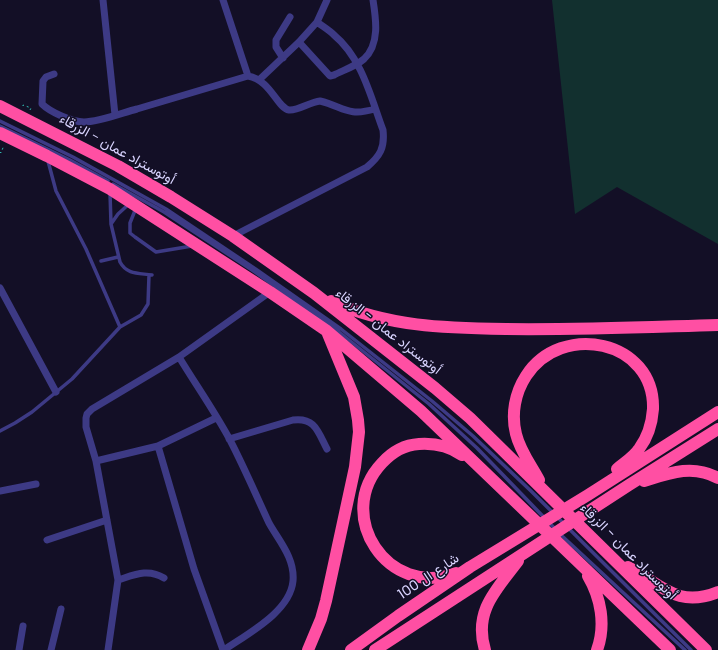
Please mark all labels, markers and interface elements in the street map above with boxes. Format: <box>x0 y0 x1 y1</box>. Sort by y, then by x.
street label: أوتوستراد عمان - الزرقاء <box>56 111 178 189</box>
street label: أوتوستراد عمان - الزرقاء <box>332 285 444 379</box>
street label: أوتوستراد عمان - الزرقاء <box>576 500 680 604</box>
street label: شارع ال 100 <box>395 550 463 604</box>

